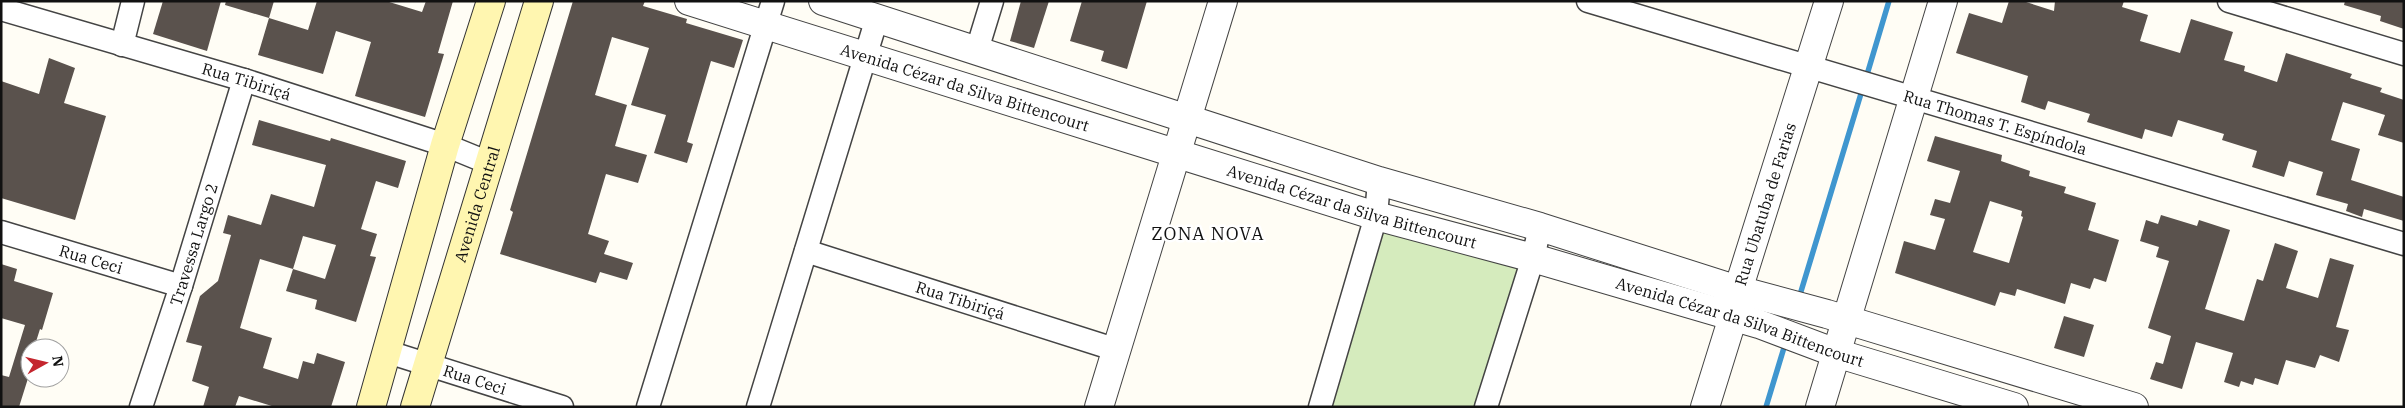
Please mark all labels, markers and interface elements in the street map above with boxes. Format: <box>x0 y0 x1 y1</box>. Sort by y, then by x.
street label: Avenida Cézar da Silva Bittencourt <box>838 39 1092 136</box>
street label: Rua Tibiriçá <box>200 58 294 105</box>
street label: Rua Thomas T. Espíndola <box>1901 85 2090 159</box>
street label: Rua Ubatuba de Farias <box>1730 120 1800 288</box>
street label: Avenida Central <box>450 144 504 265</box>
street label: Avenida Cézar da Silva Bittencourt <box>1225 160 1479 253</box>
street label: Travessa Largo 2 <box>165 181 222 308</box>
district label: ZONA NOVA <box>1151 222 1265 245</box>
street label: Rua Ceci <box>57 240 125 278</box>
street label: Avenida Cézar da Silva Bittencourt <box>1614 273 1867 371</box>
street label: Rua Tibiriçá <box>913 277 1008 324</box>
north arrow <box>20 338 70 388</box>
text: N <box>48 354 68 368</box>
street label: Rua Ceci <box>441 360 509 399</box>

